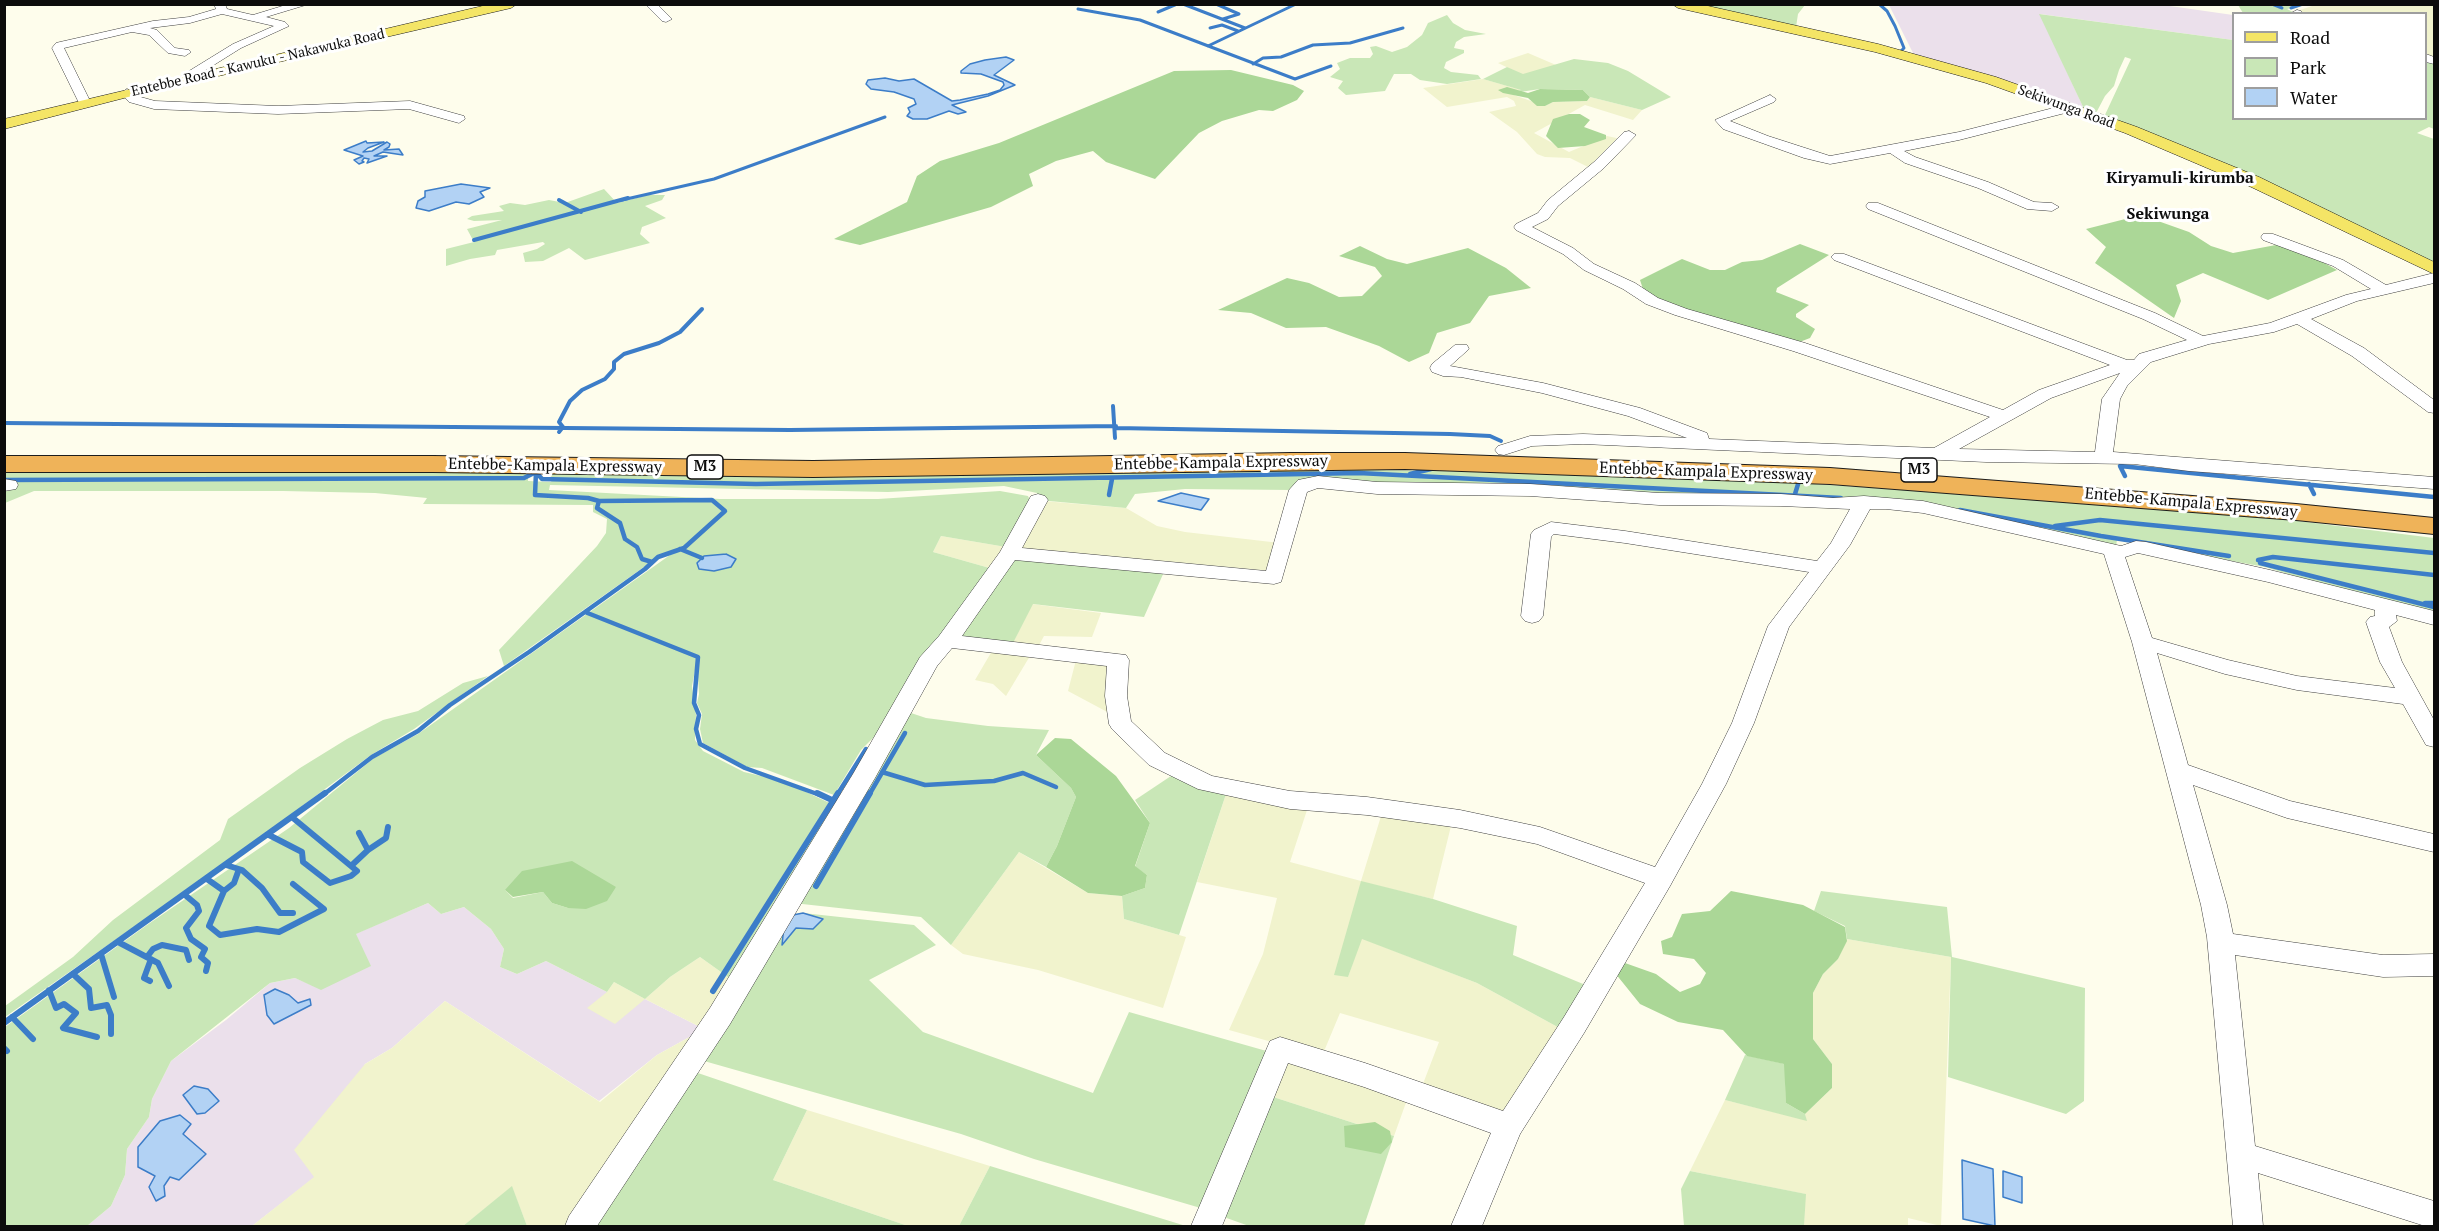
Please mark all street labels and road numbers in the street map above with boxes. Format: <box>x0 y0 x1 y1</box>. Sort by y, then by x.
street label: Entebbe Road - Kawuku - Nakawuka Road <box>130 26 386 100</box>
street label: Sekiwunga Road <box>2015 82 2117 132</box>
street label: Entebbe-Kampala Expressway <box>1114 452 1328 474</box>
street label: Entebbe-Kampala Expressway <box>448 455 662 477</box>
road number: M3 <box>687 455 723 479</box>
road number: M3 <box>1901 458 1937 482</box>
street label: Entebbe-Kampala Expressway <box>1599 459 1813 485</box>
street label: Entebbe-Kampala Expressway <box>2084 484 2298 522</box>

